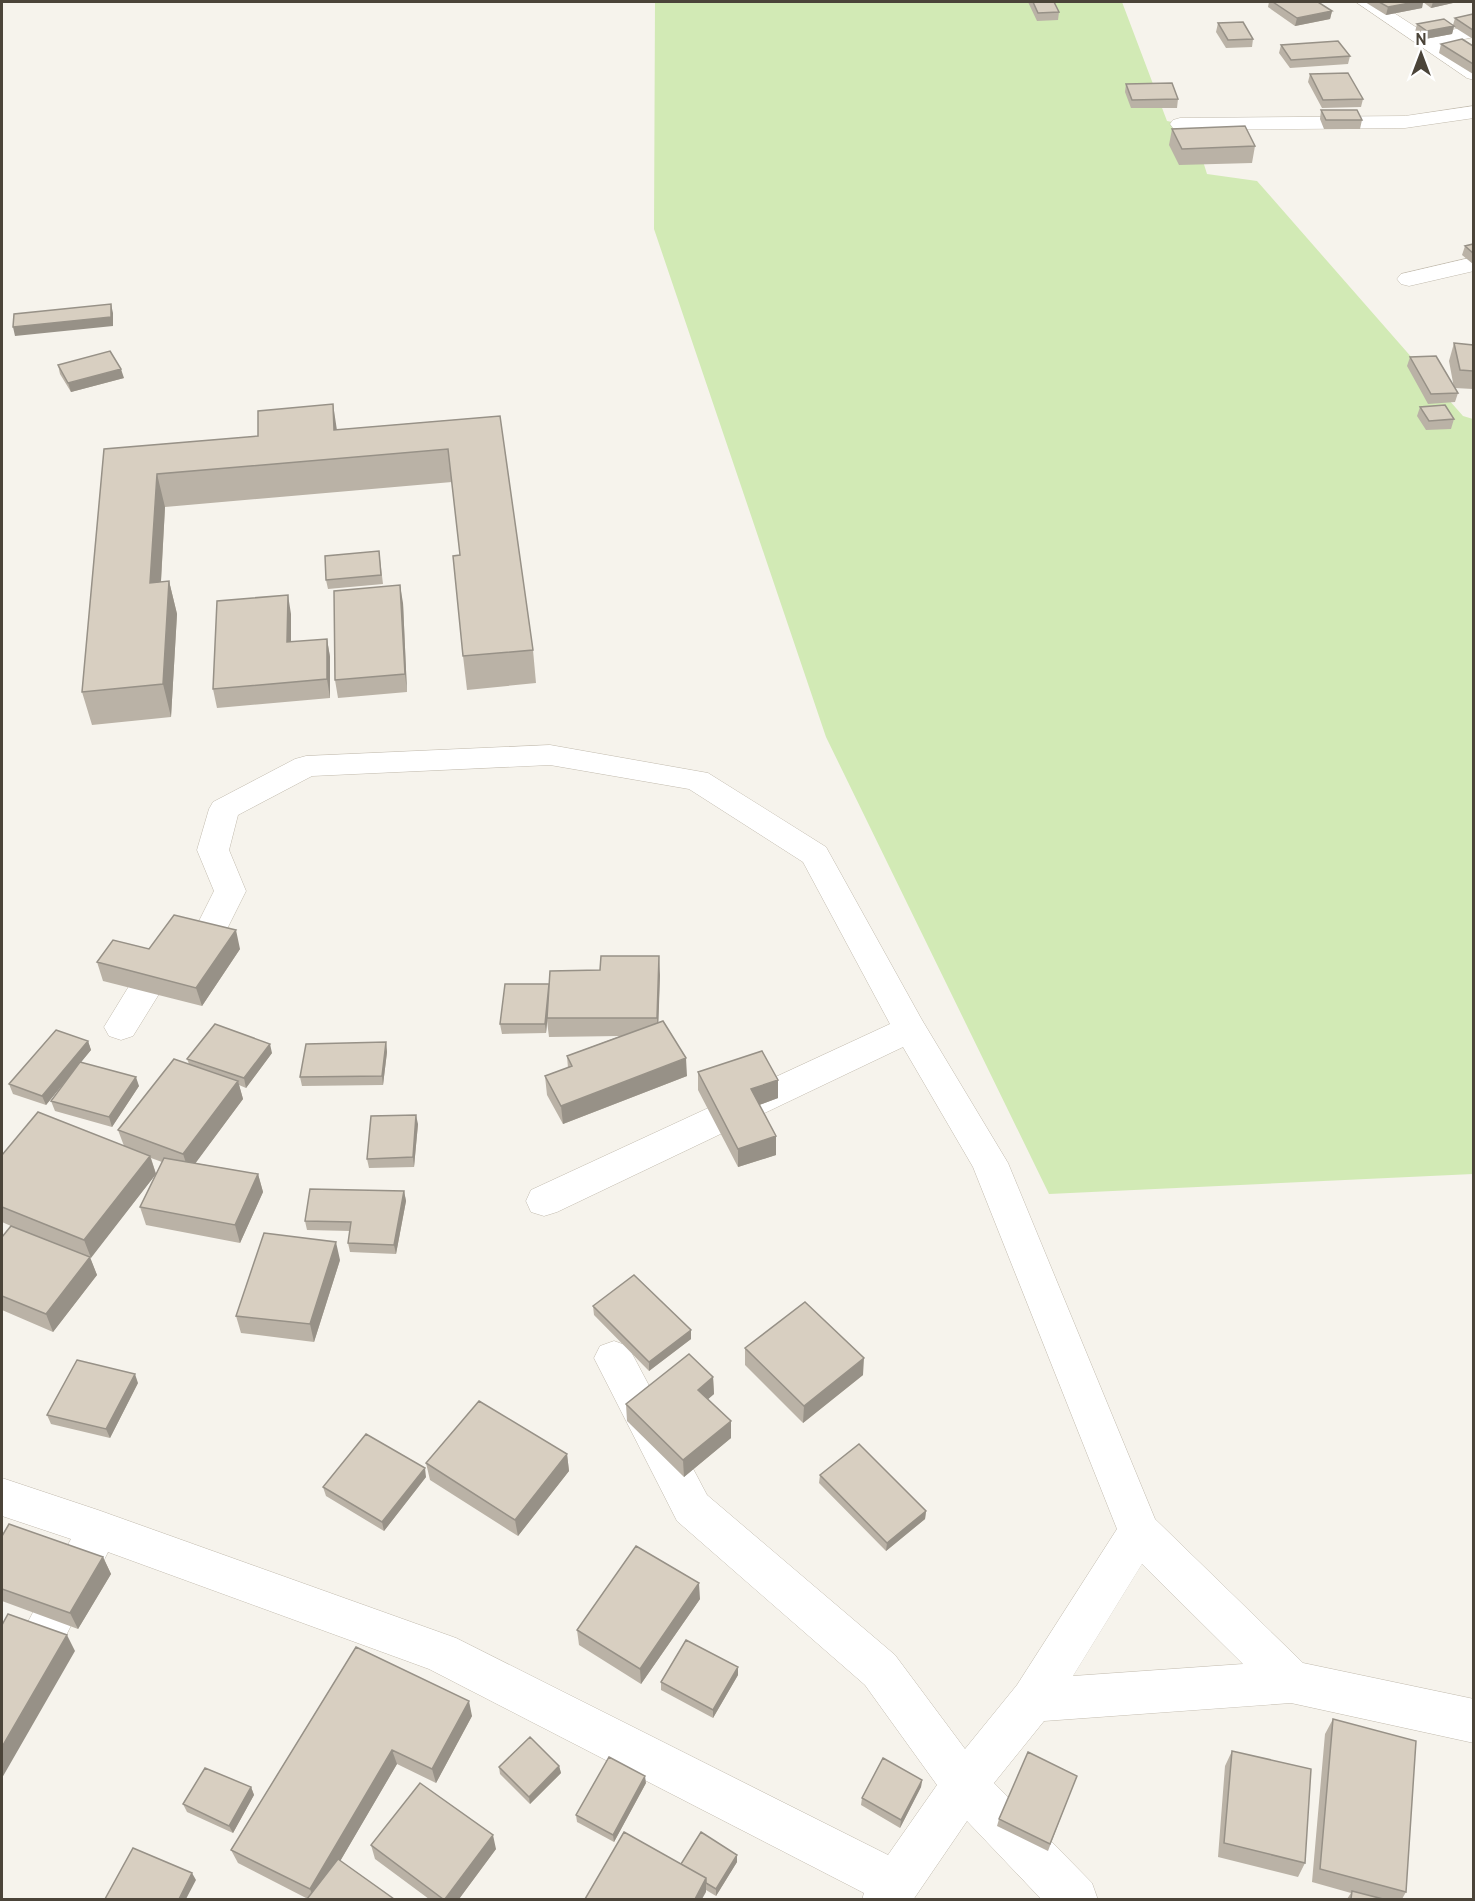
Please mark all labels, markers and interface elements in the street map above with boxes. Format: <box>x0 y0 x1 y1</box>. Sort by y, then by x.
north arrow <box>1391 24 1451 84</box>
text: N <box>1415 31 1427 51</box>

